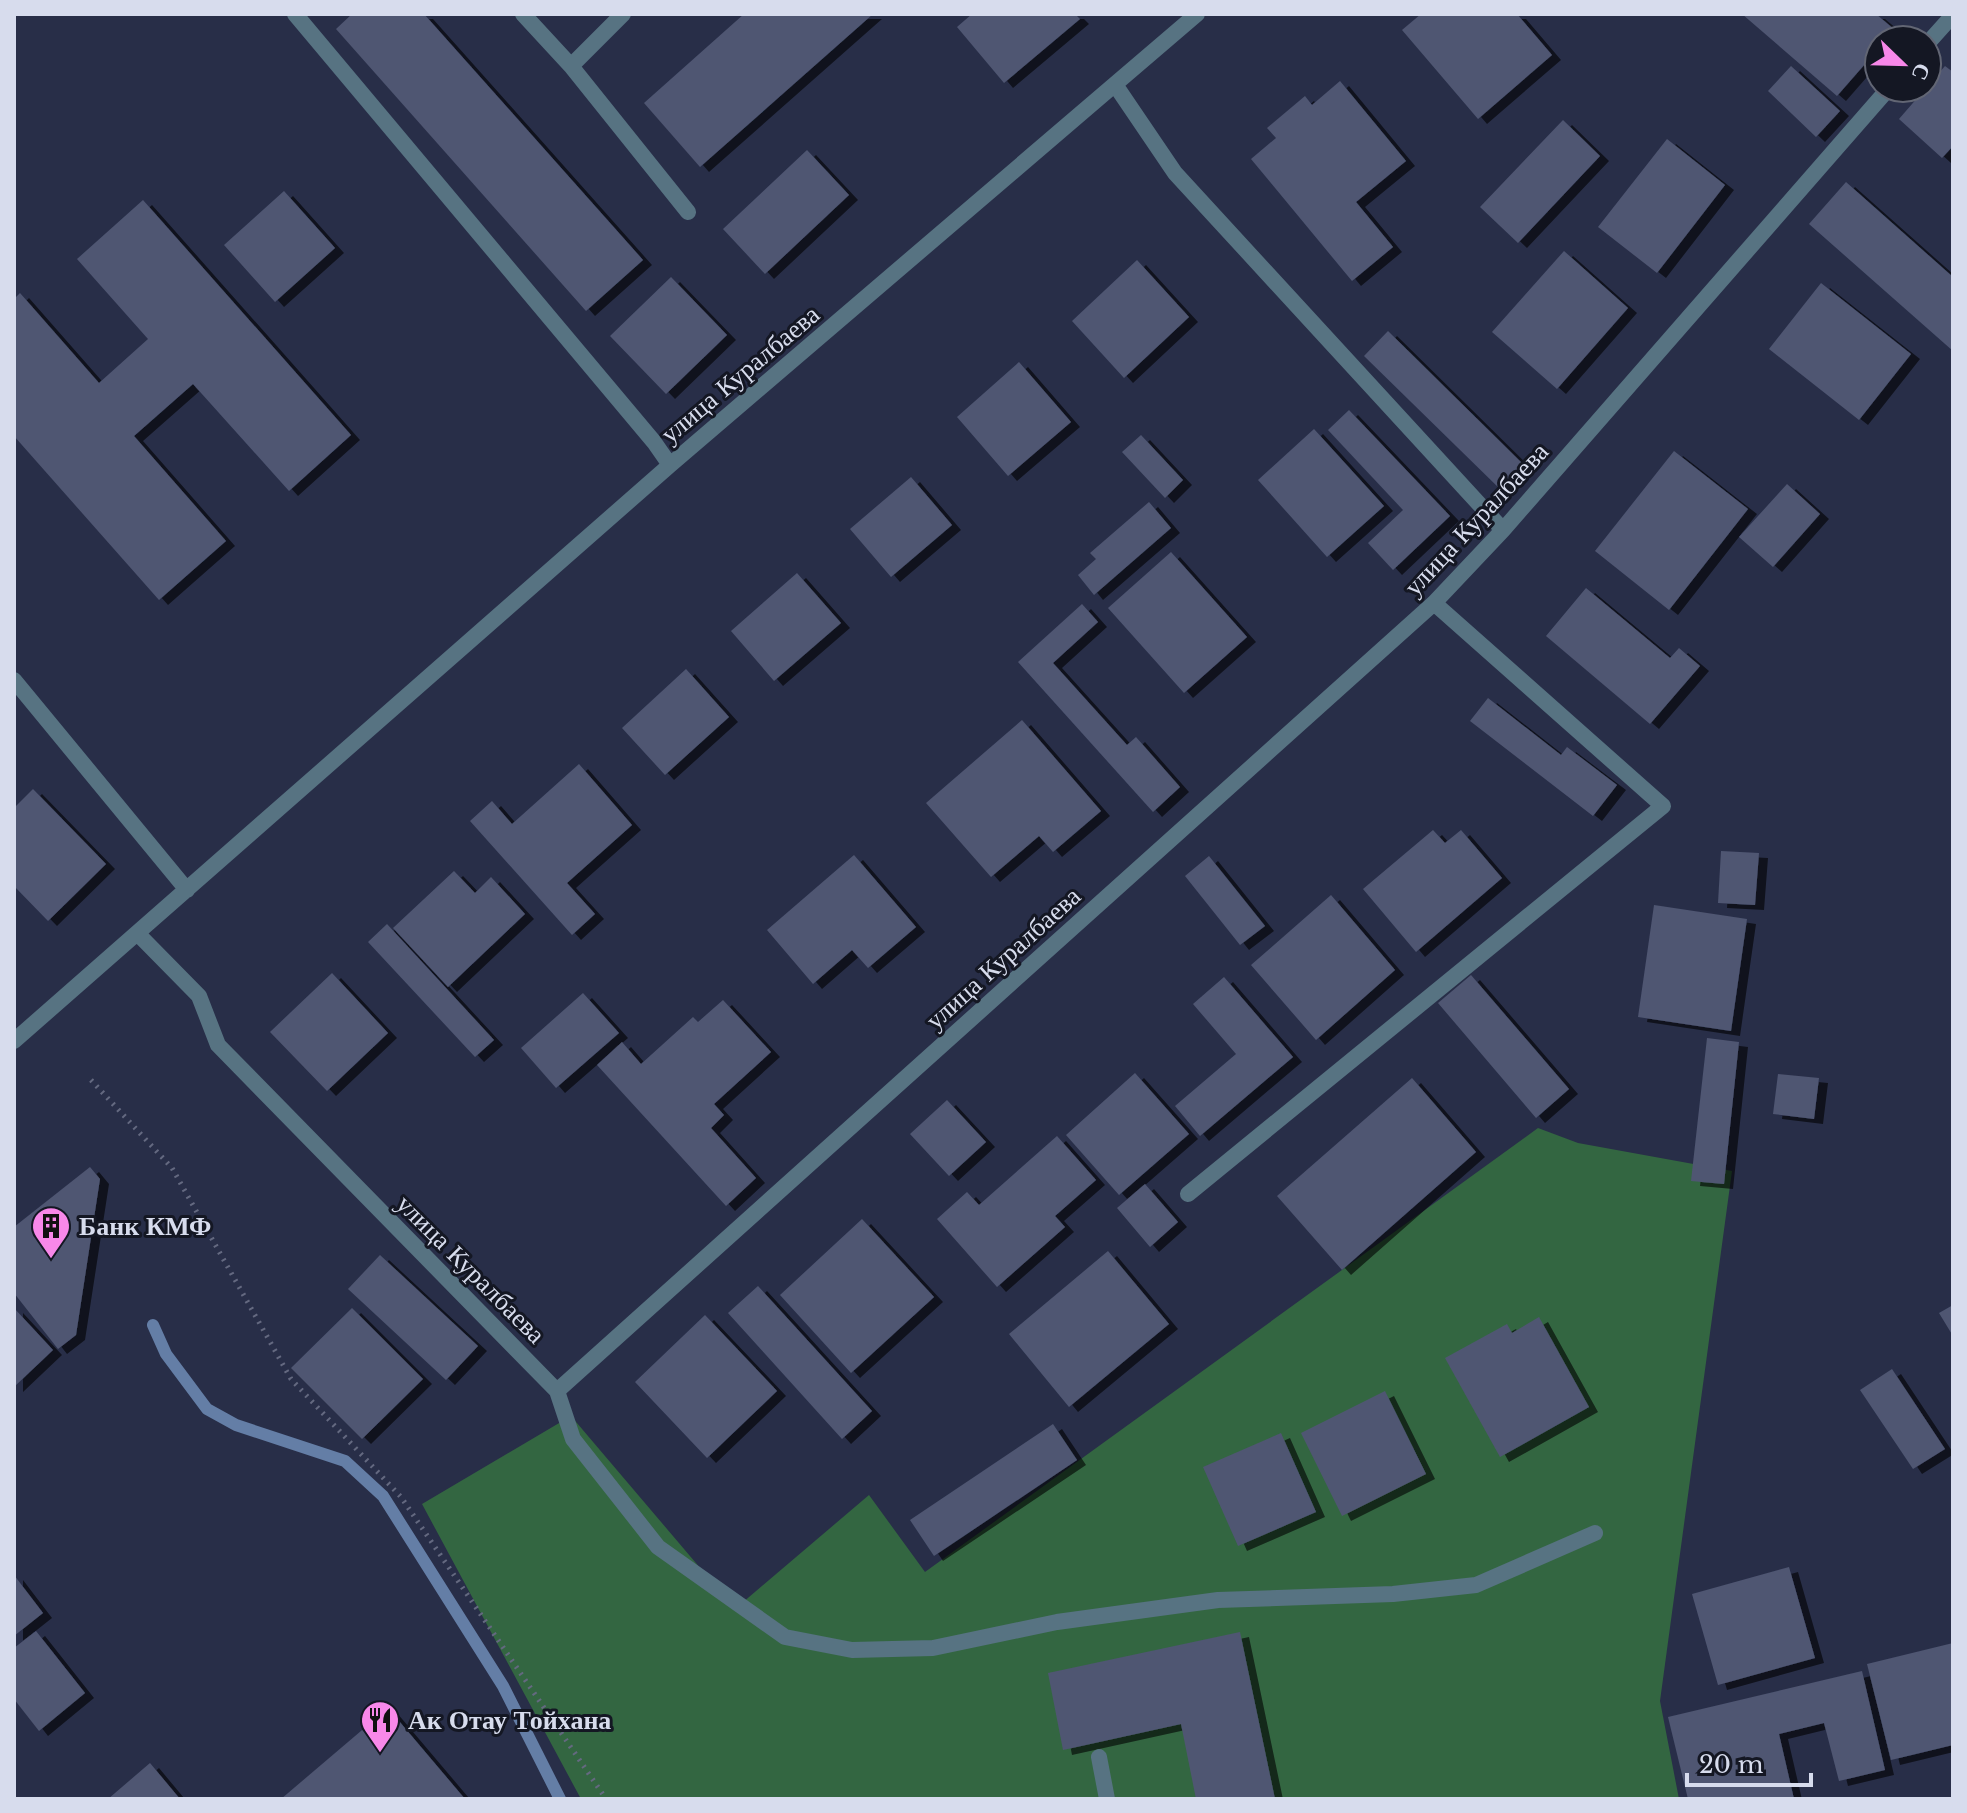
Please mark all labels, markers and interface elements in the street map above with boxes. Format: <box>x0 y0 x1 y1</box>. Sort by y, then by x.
north arrow <box>1863 24 1943 104</box>
text: С <box>1905 59 1936 84</box>
street label: улица Куралбаева <box>654 298 826 450</box>
street label: улица Куралбаева <box>1397 436 1555 602</box>
street label: улица Куралбаева <box>919 880 1087 1036</box>
street label: улица Куралбаева <box>390 1188 552 1350</box>
building icon: Банк КМФ <box>30 1205 72 1260</box>
place label: Банк КМФ <box>79 1210 211 1242</box>
restaurant icon: Ак Отау Тойхана <box>359 1699 401 1754</box>
place label: Ак Отау Тойхана <box>408 1704 611 1736</box>
scale bar <box>1687 1737 1811 1787</box>
text: 20 m <box>1699 1750 1764 1779</box>

